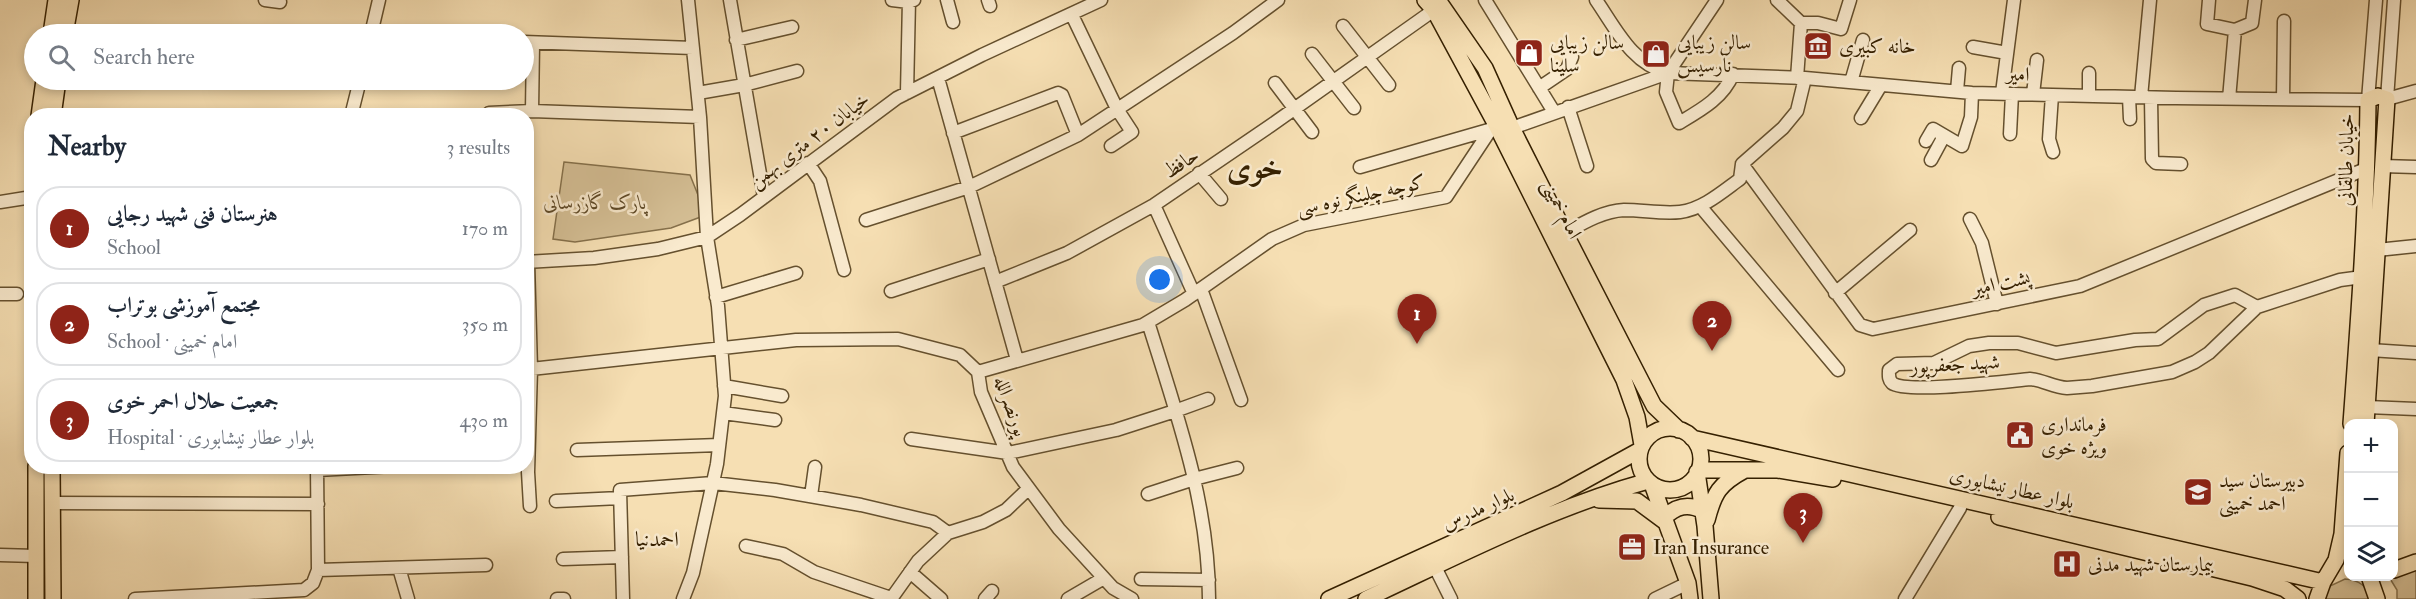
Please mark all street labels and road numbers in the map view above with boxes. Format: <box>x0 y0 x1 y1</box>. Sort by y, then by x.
street label: امیر <box>2004 61 2030 87</box>
street label: خیابان ۲۰ متری بهمن <box>744 86 875 194</box>
street label: خیابان طالقانی <box>2333 113 2359 207</box>
street label: حافظ <box>1158 142 1204 184</box>
street label: کوچه چلینگر نوه سی <box>1294 169 1428 223</box>
street label: امام خمینی <box>1532 175 1588 245</box>
street label: پشت امیر <box>1967 264 2034 303</box>
street label: شهید جعفرپور <box>1908 349 2001 381</box>
street label: پورنصرالله <box>987 372 1034 442</box>
street label: بلوار عطار نیشابوری <box>1947 461 2077 515</box>
street label: بلوار مدرس <box>1438 482 1518 536</box>

